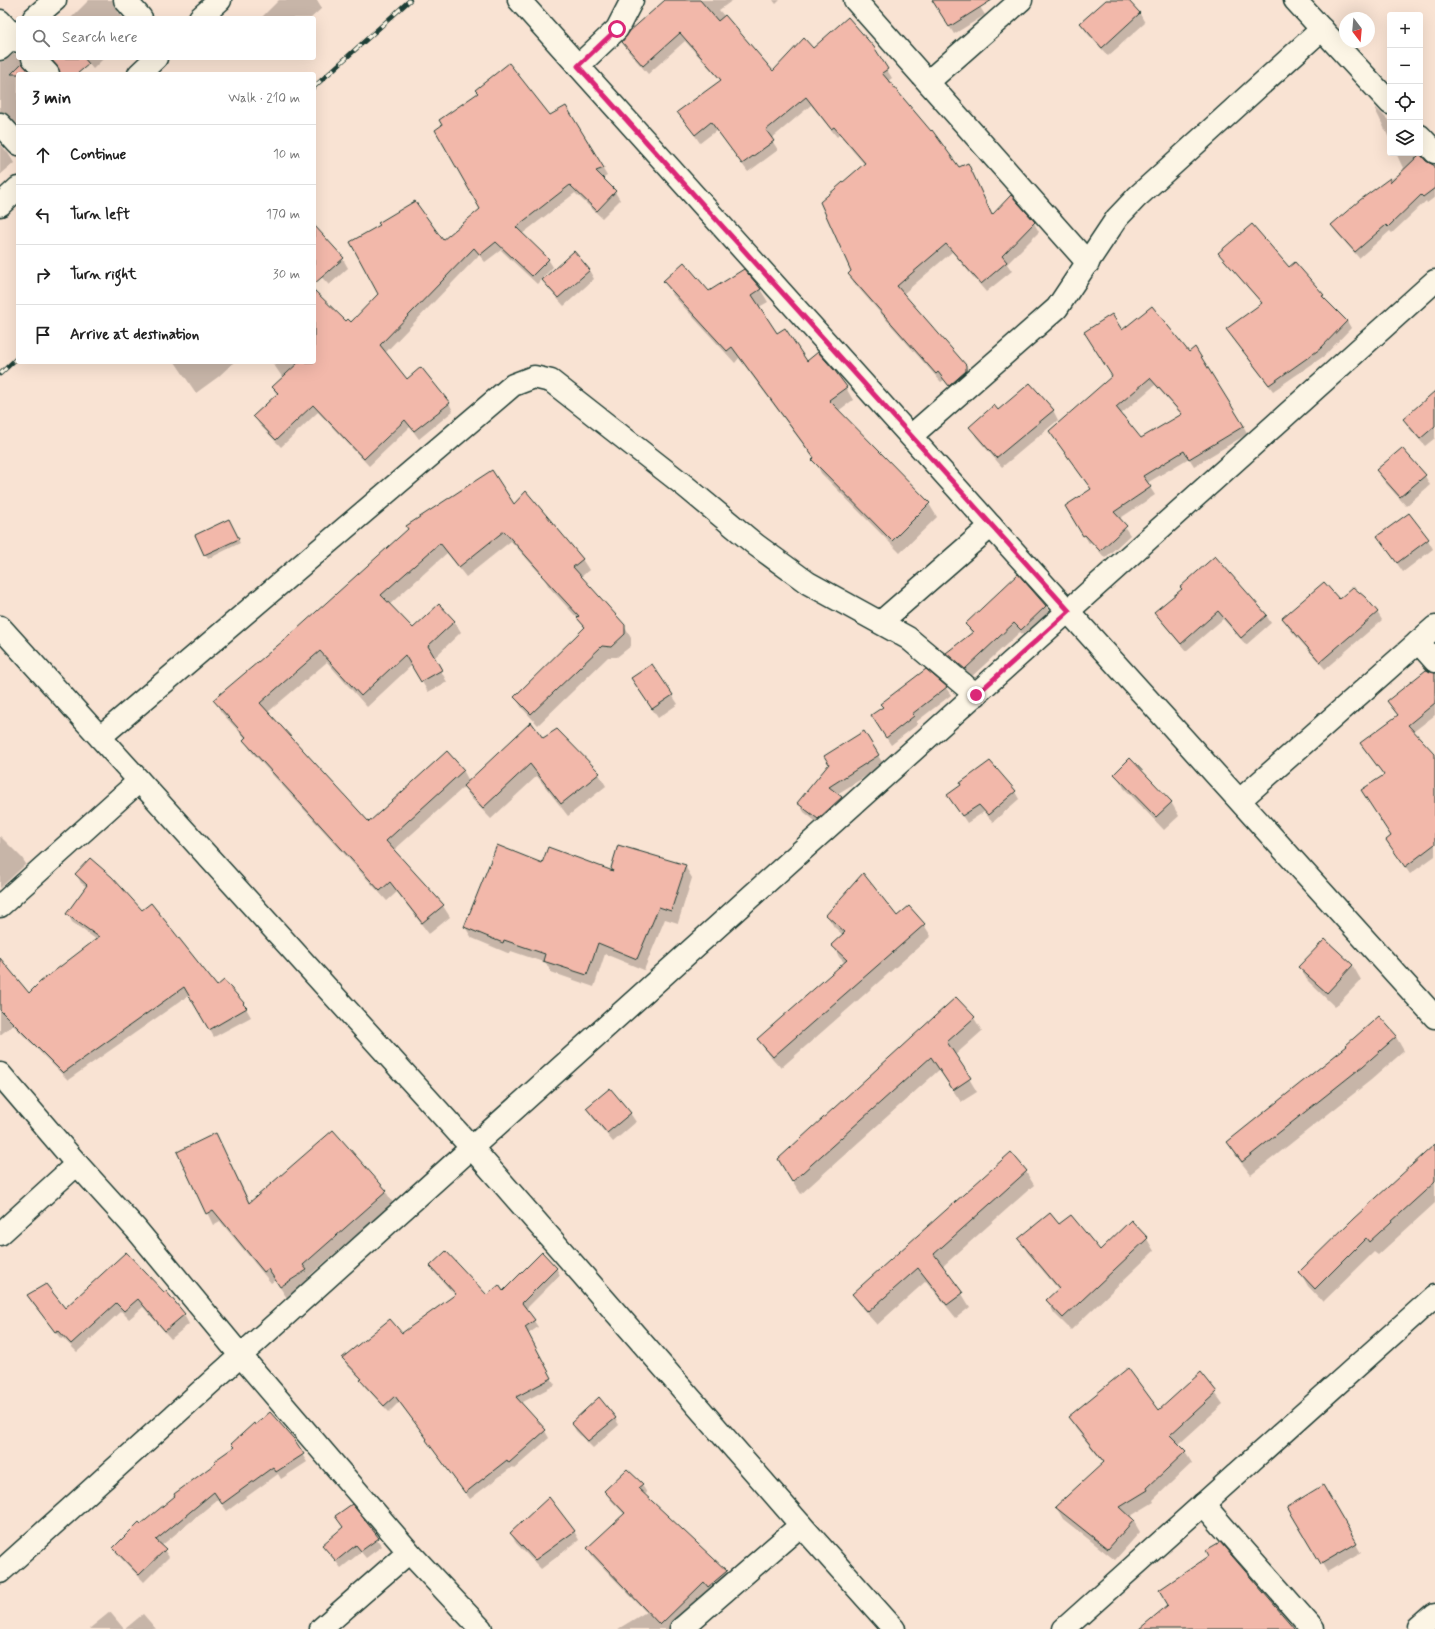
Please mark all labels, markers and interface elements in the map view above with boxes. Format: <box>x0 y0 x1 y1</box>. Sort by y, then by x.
north arrow <box>1339 12 1375 48</box>
map controls <box>1387 12 1423 156</box>
button: + <box>1387 12 1423 48</box>
search box <box>16 16 316 60</box>
route start <box>608 20 626 38</box>
icon: search <box>30 27 52 49</box>
text: Search here <box>62 28 138 48</box>
button: − <box>1387 48 1423 84</box>
button: locate <box>1387 84 1423 120</box>
text: 3 min <box>32 87 71 109</box>
text: Walk · 210 m <box>228 90 300 107</box>
button: layers <box>1387 120 1423 156</box>
icon: ahead <box>32 144 54 166</box>
text: Continue <box>70 145 126 165</box>
text: 10 m <box>273 146 300 163</box>
icon: left <box>32 204 54 226</box>
text: Turn left <box>70 205 130 225</box>
text: 170 m <box>266 206 300 223</box>
icon: right <box>32 264 54 286</box>
text: Turn right <box>70 265 137 285</box>
text: 30 m <box>273 266 300 283</box>
icon: arrive <box>32 324 54 346</box>
text: Arrive at destination <box>70 325 199 345</box>
route end <box>967 686 985 704</box>

